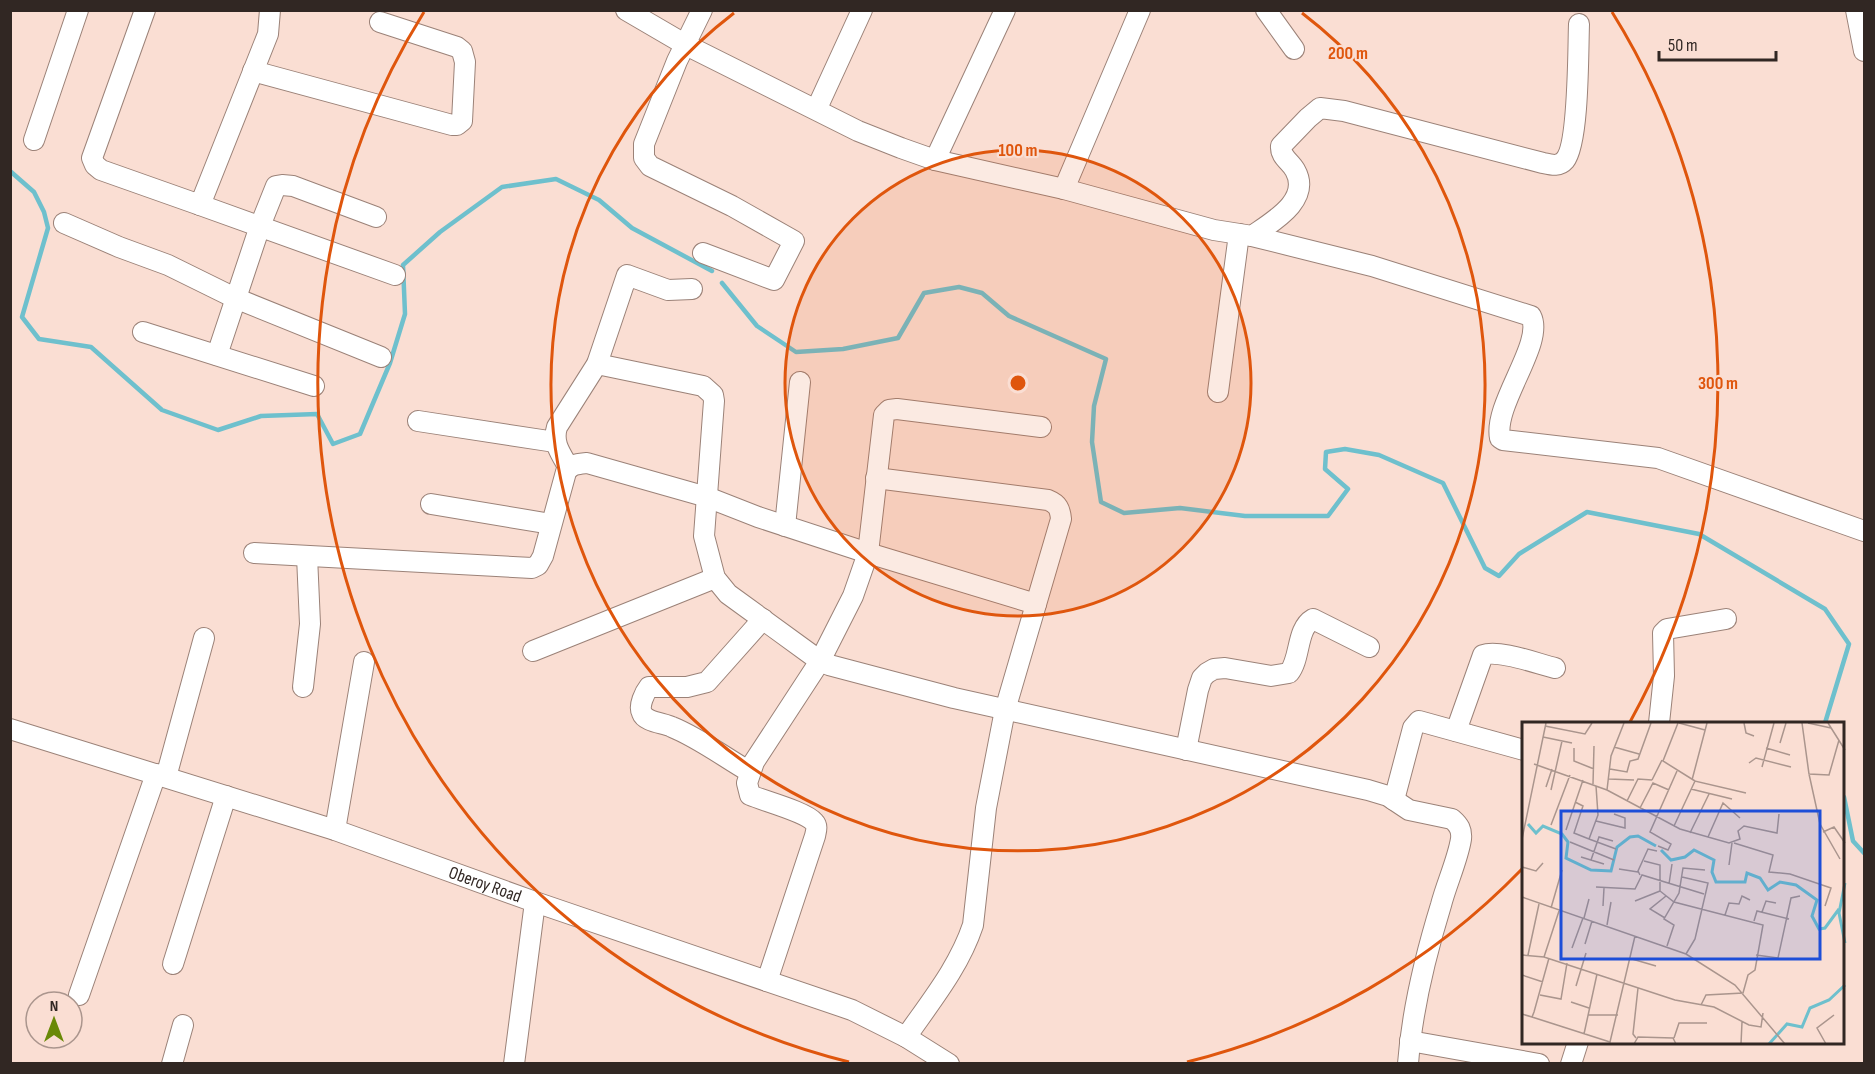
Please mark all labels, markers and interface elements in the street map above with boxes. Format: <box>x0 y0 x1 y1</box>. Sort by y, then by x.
scale bar <box>1659 24 1776 62</box>
text: 50 m <box>1668 35 1698 56</box>
text: 200 m <box>1328 43 1368 64</box>
text: 100 m <box>999 140 1038 161</box>
centre of rings <box>1008 373 1028 393</box>
text: 300 m <box>1698 373 1738 394</box>
inset map <box>1522 722 1845 1044</box>
street label: Oberoy Road <box>446 862 524 907</box>
north arrow <box>24 990 84 1050</box>
text: N <box>50 997 58 1016</box>

